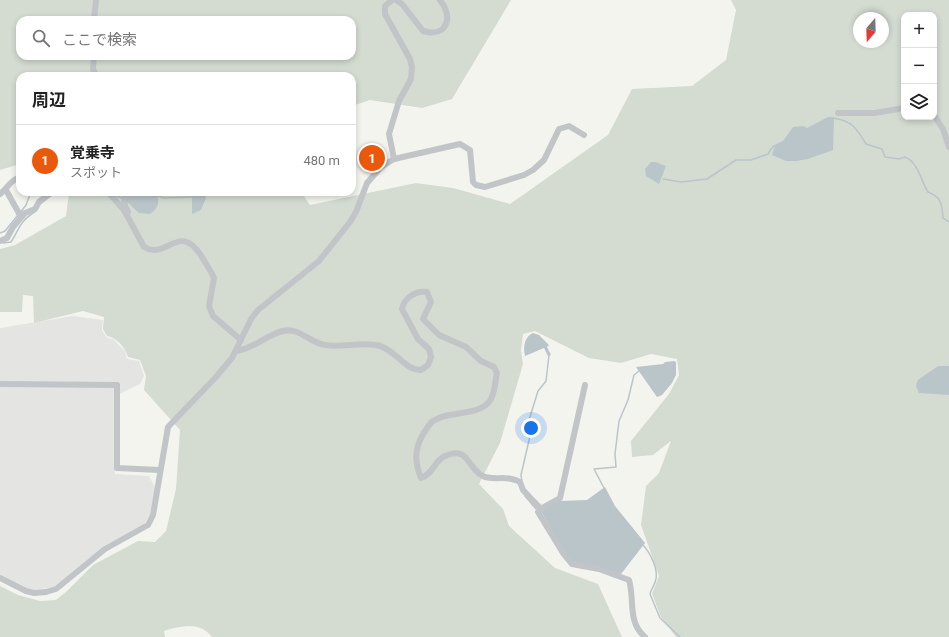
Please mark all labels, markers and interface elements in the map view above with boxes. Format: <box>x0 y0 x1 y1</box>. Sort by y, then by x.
north arrow <box>853 12 889 48</box>
map controls <box>901 12 937 120</box>
button: + <box>901 12 937 48</box>
search box <box>16 16 356 60</box>
icon: search <box>30 27 52 49</box>
text: ここで検索 <box>62 31 137 49</box>
button: − <box>901 48 937 84</box>
button: layers <box>901 84 937 120</box>
text: 周辺 <box>32 90 66 110</box>
pin: 1 <box>359 143 385 173</box>
text: 覚乗寺 <box>70 144 115 162</box>
text: 1 <box>41 153 49 168</box>
text: 480 m <box>303 153 340 168</box>
text: スポット <box>70 165 122 180</box>
your location <box>521 418 541 438</box>

